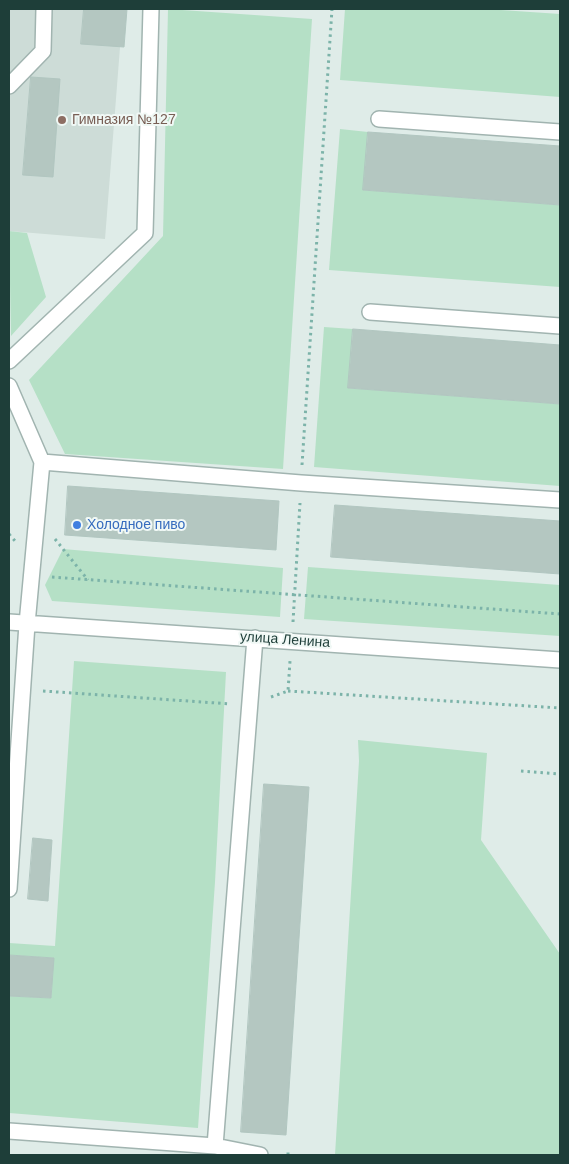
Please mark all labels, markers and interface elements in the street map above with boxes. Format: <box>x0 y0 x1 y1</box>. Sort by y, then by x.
place label: Гимназия №127 <box>72 112 176 128</box>
marker: Гимназия №127 <box>56 114 68 126</box>
place label: Холодное пиво <box>87 517 185 533</box>
marker: Холодное пиво <box>71 519 83 531</box>
street label: улица Ленина <box>239 628 331 652</box>

